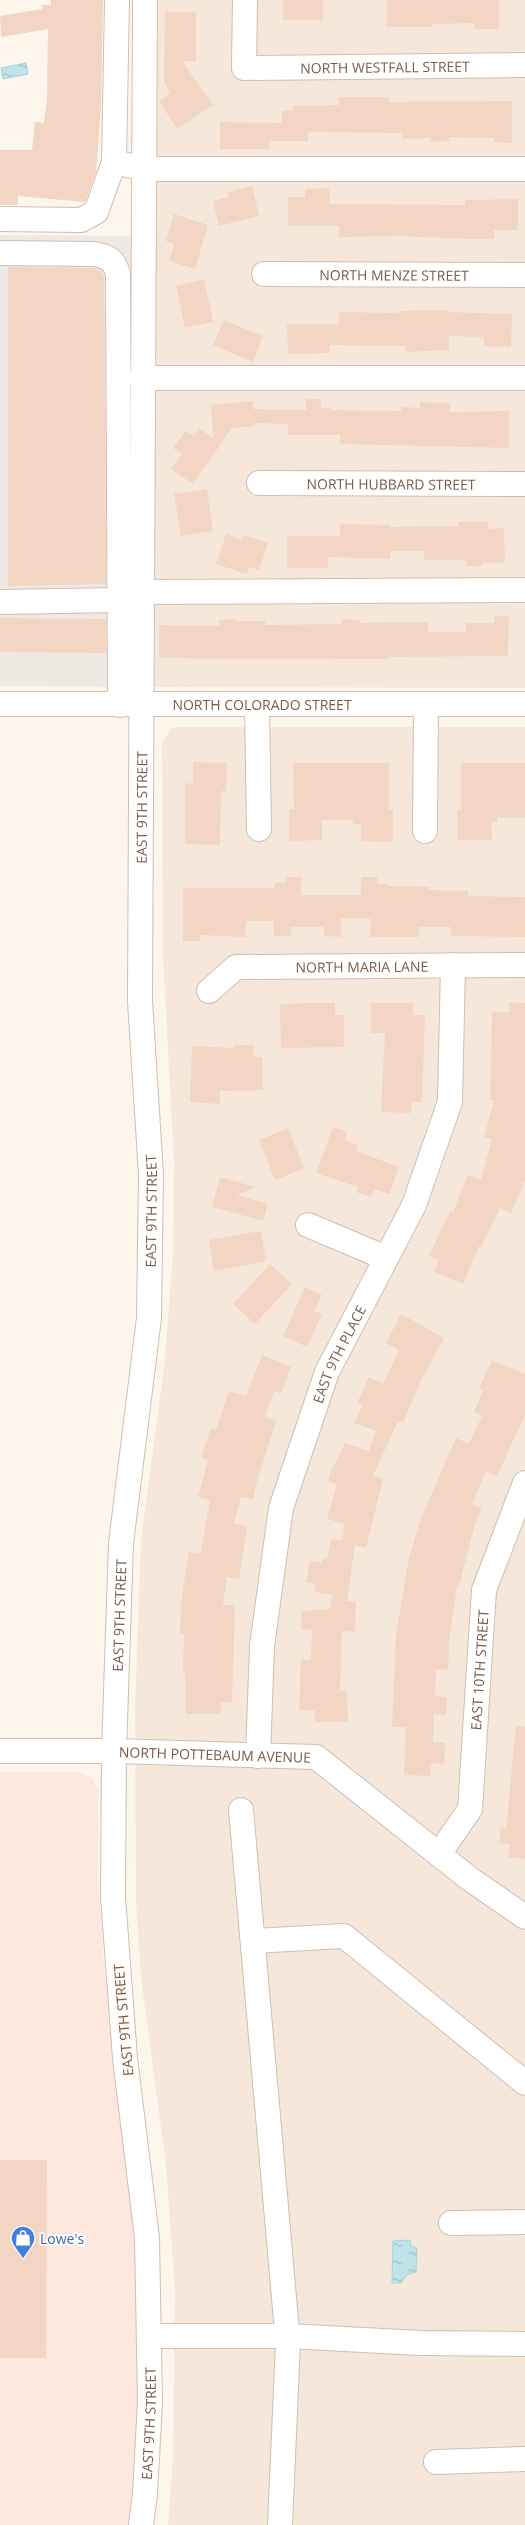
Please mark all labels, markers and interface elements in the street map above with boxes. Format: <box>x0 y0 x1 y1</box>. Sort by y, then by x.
street label: NORTH WESTFALL STREET <box>300 56 470 77</box>
street label: NORTH MENZE STREET <box>319 265 469 284</box>
street label: NORTH HUBBARD STREET <box>306 474 476 493</box>
street label: NORTH COLORADO STREET <box>172 695 352 714</box>
street label: EAST 9TH STREET <box>131 751 151 864</box>
street label: NORTH MARIA LANE <box>295 956 428 976</box>
street label: EAST 9TH STREET <box>140 1154 161 1268</box>
street label: EAST 9TH PLACE <box>308 1302 370 1406</box>
street label: EAST 9TH STREET <box>107 1558 130 1672</box>
street label: EAST 10TH STREET <box>466 1609 492 1731</box>
street label: NORTH POTTEBAUM AVENUE <box>119 1742 311 1766</box>
street label: EAST 9TH STREET <box>109 1963 137 2077</box>
shop icon: Lowe's <box>10 2225 36 2259</box>
place label: Lowe's <box>40 2229 85 2248</box>
street label: EAST 9TH STREET <box>136 2367 160 2480</box>

